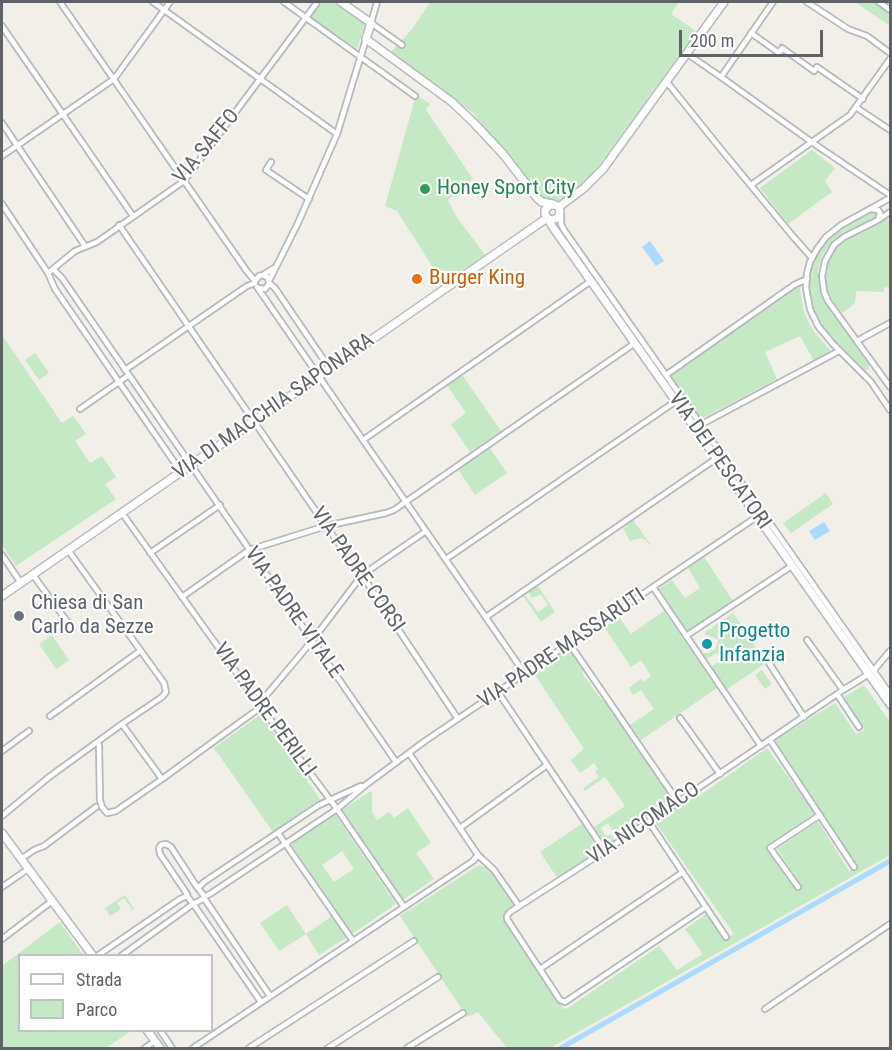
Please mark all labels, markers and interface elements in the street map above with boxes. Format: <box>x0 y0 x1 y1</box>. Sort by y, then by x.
scale bar <box>682 18 826 56</box>
text: 200 m <box>690 30 734 51</box>
street label: VIA SAFFO <box>168 104 246 190</box>
place label: Honey Sport City <box>437 176 575 202</box>
marker: Honey Sport City <box>418 182 432 196</box>
place label: Burger King <box>429 266 525 292</box>
marker: Burger King <box>410 272 424 286</box>
street label: VIA DI MACCHIA SAPONARA <box>169 328 379 486</box>
street label: VIA DEI PESCATORI <box>662 387 776 535</box>
street label: VIA PADRE CORSI <box>305 503 409 637</box>
street label: VIA PADRE VITALE <box>238 543 348 683</box>
street label: VIA PADRE MASSARUTI <box>474 584 650 714</box>
place label: Chiesa di San Carlo da Sezze <box>31 591 154 641</box>
marker: Chiesa di San Carlo da Sezze <box>12 609 26 623</box>
place label: Progetto Infanzia <box>719 619 790 669</box>
marker: Progetto Infanzia <box>700 637 714 651</box>
street label: VIA PADRE PERILLI <box>207 638 321 782</box>
street label: VIA NICOMACO <box>583 777 705 871</box>
legend <box>18 954 213 1032</box>
text: Strada <box>76 969 122 990</box>
text: Parco <box>76 999 117 1020</box>

